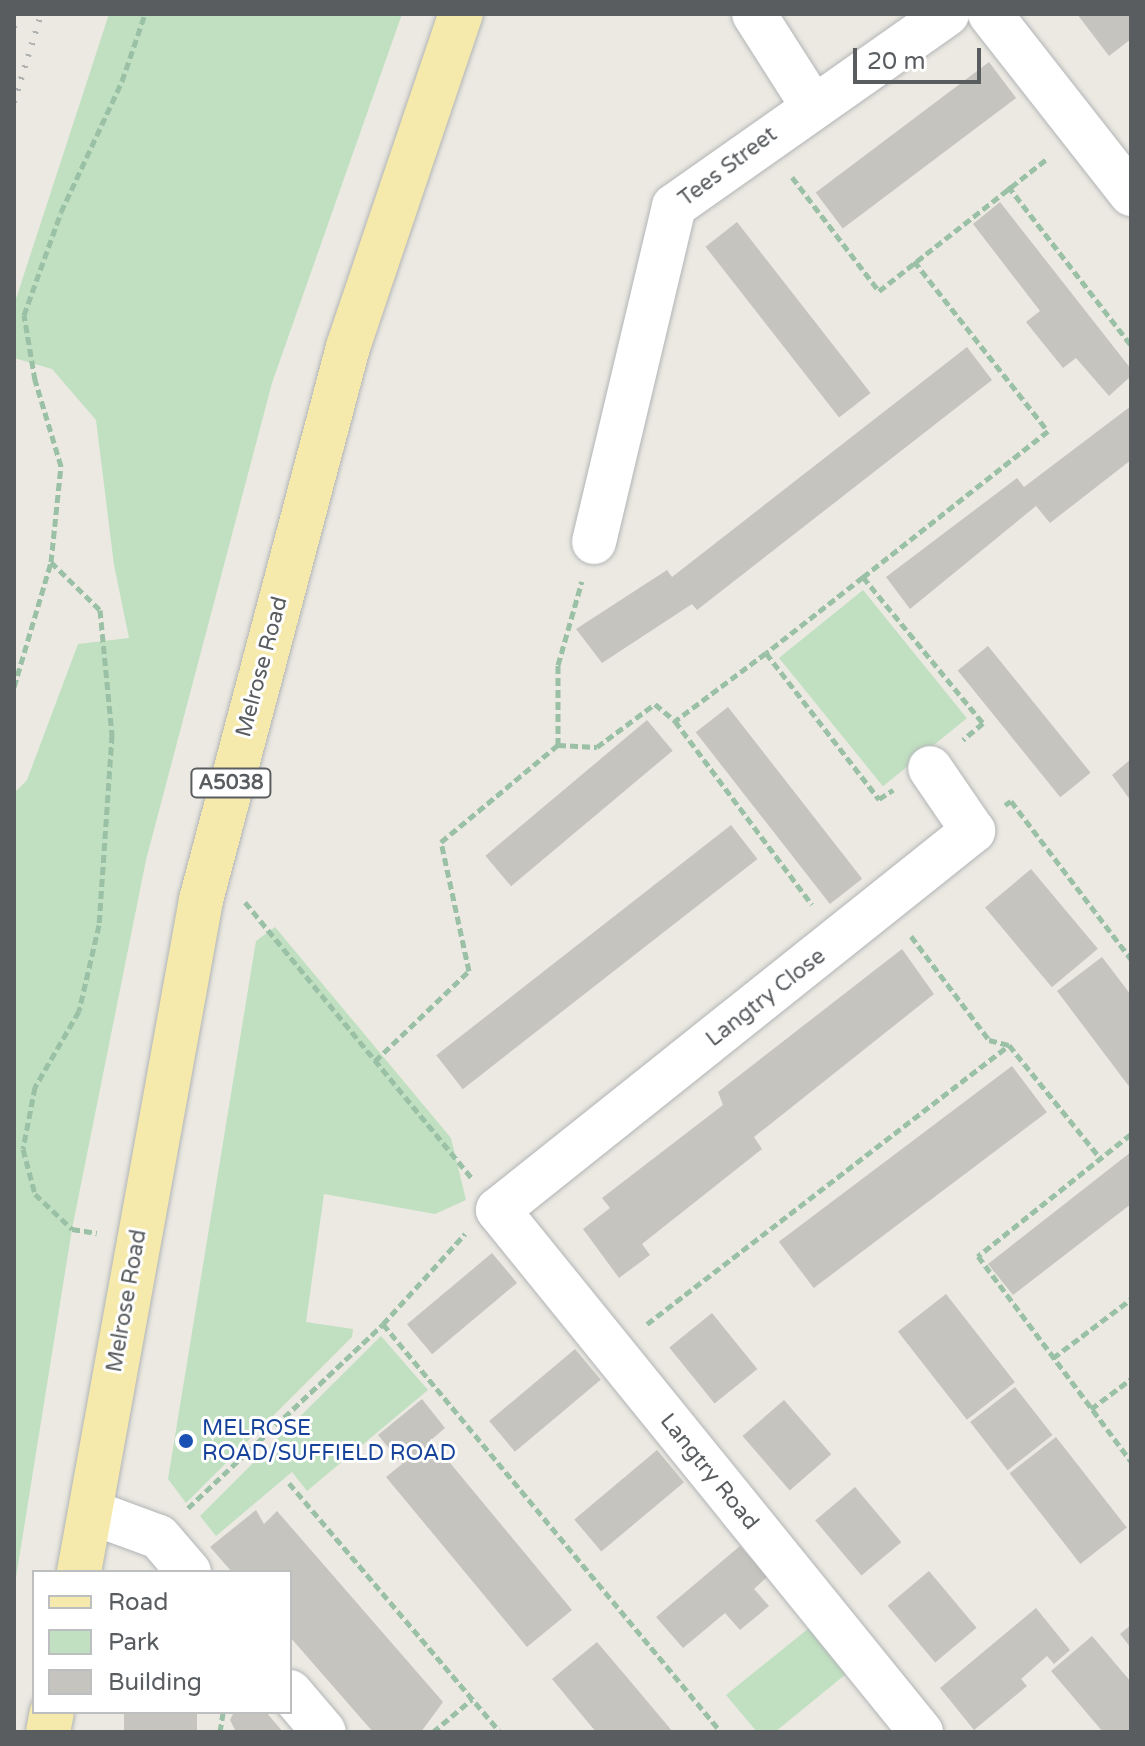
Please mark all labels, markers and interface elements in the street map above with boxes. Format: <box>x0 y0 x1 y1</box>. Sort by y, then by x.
scale bar <box>857 32 985 82</box>
text: 20 m <box>867 47 925 76</box>
street label: Tees Street <box>674 122 782 212</box>
street label: Melrose Road <box>231 594 293 740</box>
road number: A5038 <box>189 767 273 799</box>
street label: Langtry Close <box>701 943 831 1053</box>
street label: Melrose Road <box>101 1228 153 1374</box>
street label: Langtry Road <box>654 1409 764 1535</box>
place label: MELROSE ROAD/SUFFIELD ROAD <box>202 1415 456 1466</box>
marker: MELROSE ROAD/SUFFIELD ROAD <box>177 1432 195 1450</box>
legend <box>32 1570 292 1714</box>
text: Road <box>108 1588 168 1617</box>
text: Park <box>108 1628 159 1657</box>
text: Building <box>108 1668 202 1697</box>

